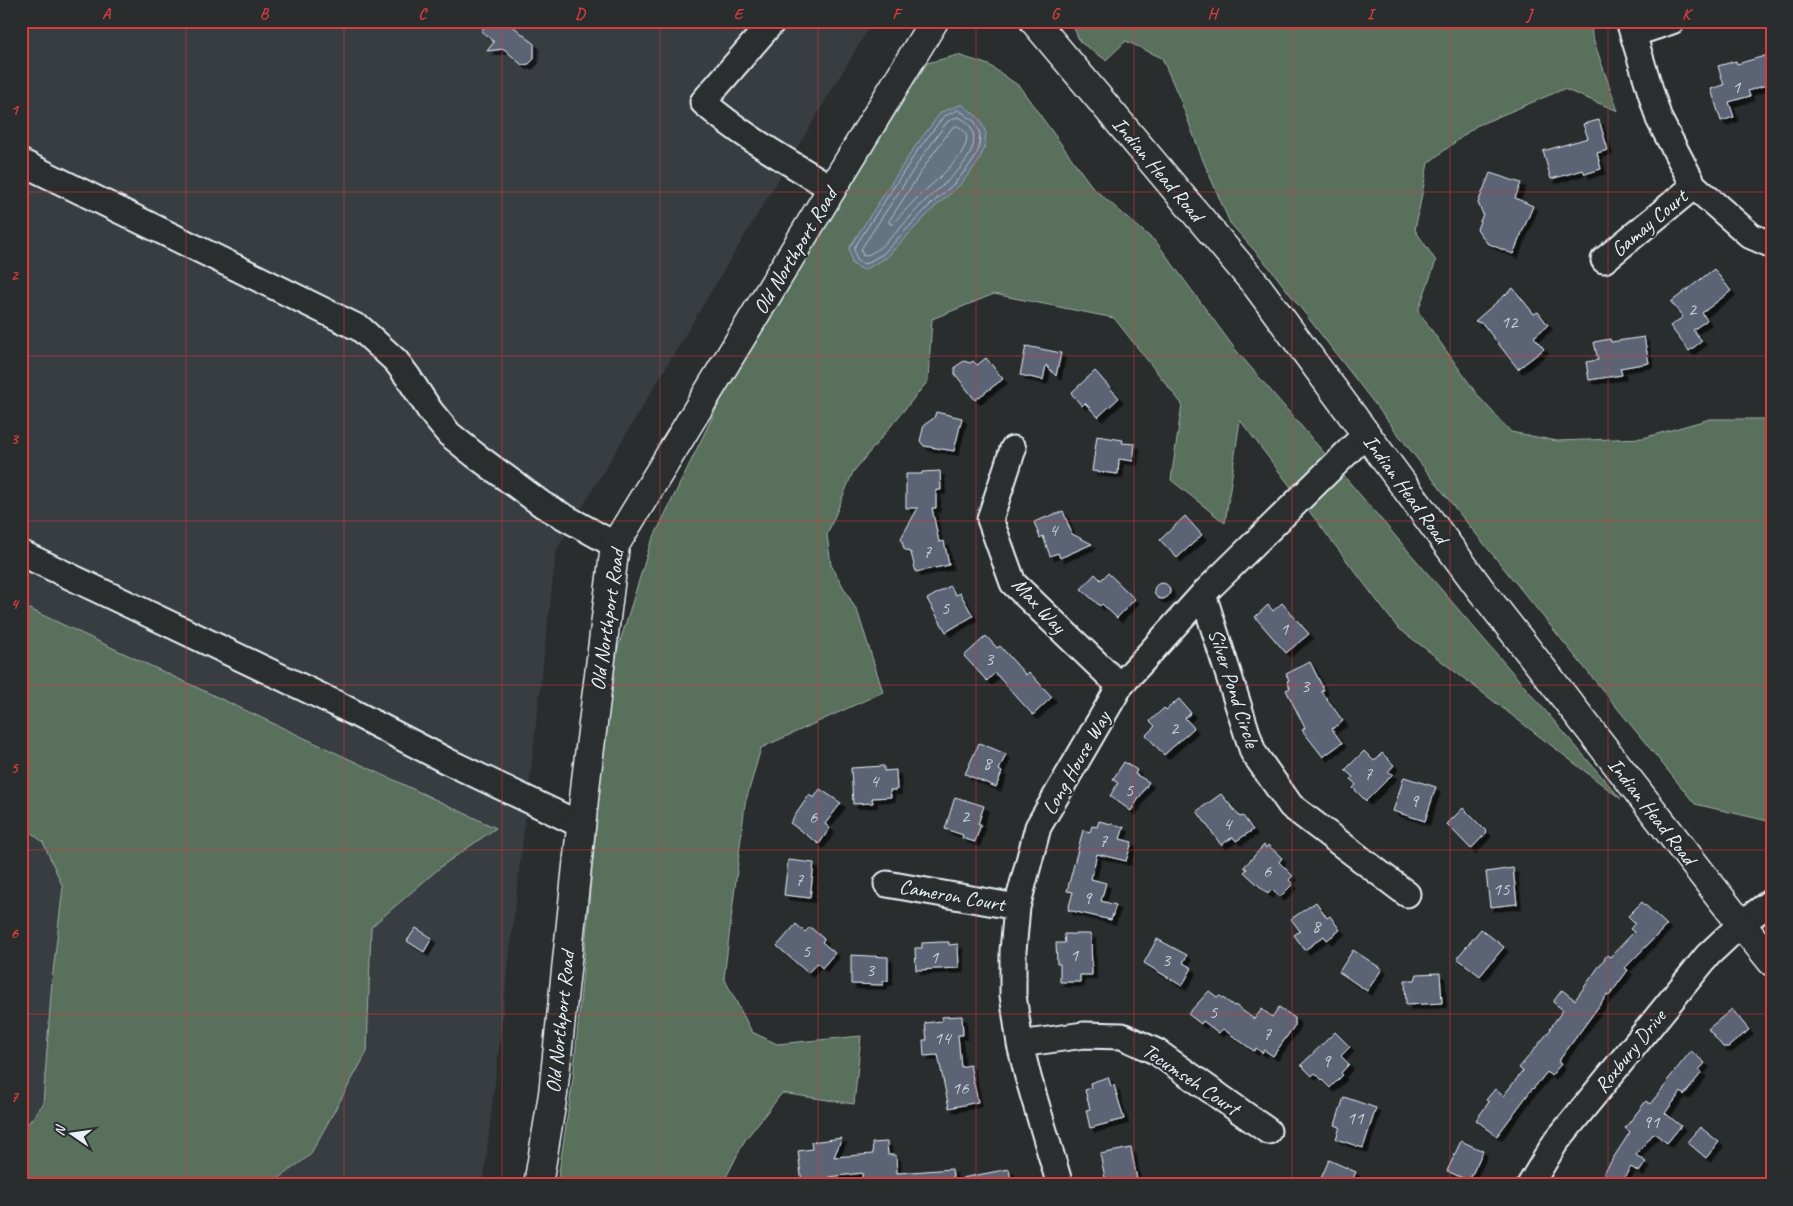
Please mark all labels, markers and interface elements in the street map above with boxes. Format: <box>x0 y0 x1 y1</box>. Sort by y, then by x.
text: A <box>102 4 112 24</box>
text: B <box>260 4 270 24</box>
text: C <box>418 4 428 24</box>
text: D <box>575 4 586 24</box>
text: E <box>734 4 745 24</box>
text: F <box>892 4 903 24</box>
text: G <box>1051 4 1061 24</box>
text: H <box>1207 4 1219 24</box>
text: I <box>1367 4 1377 24</box>
text: J <box>1525 4 1534 24</box>
text: K <box>1682 4 1694 24</box>
house number: 1 <box>1732 75 1742 99</box>
text: 1 <box>10 100 19 120</box>
street label: Indian Head Road <box>1107 111 1212 230</box>
street label: Old Northport Road <box>747 181 844 319</box>
street label: Gamay Court <box>1606 182 1694 262</box>
text: 2 <box>10 265 19 285</box>
house number: 2 <box>1688 297 1698 321</box>
house number: 12 <box>1500 310 1519 334</box>
text: 3 <box>10 429 19 449</box>
street label: Indian Head Road <box>1358 429 1457 552</box>
house number: 4 <box>1049 518 1060 542</box>
house number: 7 <box>923 540 933 564</box>
street label: Old Northport Road <box>584 545 630 692</box>
street label: Max Way <box>1007 572 1073 640</box>
text: 4 <box>10 594 19 614</box>
house number: 5 <box>941 596 951 620</box>
house number: 1 <box>1280 617 1290 641</box>
street label: Silver Pond Circle <box>1203 625 1266 752</box>
house number: 3 <box>985 647 995 671</box>
house number: 3 <box>1301 674 1311 698</box>
street label: Long House Way <box>1036 705 1117 819</box>
house number: 2 <box>1170 716 1180 740</box>
house number: 8 <box>983 751 994 775</box>
street label: Indian Head Road <box>1602 752 1704 873</box>
text: 5 <box>11 758 20 778</box>
house number: 7 <box>1364 762 1374 786</box>
house number: 4 <box>870 769 881 793</box>
house number: 5 <box>1125 778 1135 802</box>
house number: 9 <box>1410 789 1420 813</box>
house number: 2 <box>961 804 971 828</box>
house number: 6 <box>809 805 819 829</box>
house number: 4 <box>1223 812 1234 836</box>
house number: 7 <box>1099 829 1109 853</box>
house number: 6 <box>1263 859 1273 883</box>
house number: 7 <box>795 868 805 892</box>
street label: Cameron Court <box>897 873 1009 917</box>
house number: 15 <box>1492 877 1511 901</box>
house number: 9 <box>1083 886 1093 910</box>
house number: 8 <box>1312 914 1323 938</box>
text: 6 <box>10 923 19 943</box>
house number: 5 <box>802 939 812 963</box>
house number: 1 <box>1070 943 1080 967</box>
house number: 1 <box>930 945 940 969</box>
street label: Old Northport Road <box>540 947 581 1094</box>
house number: 3 <box>1162 948 1172 972</box>
house number: 3 <box>866 958 876 982</box>
house number: 5 <box>1209 1000 1219 1024</box>
street label: Roxbury Drive <box>1588 1002 1673 1098</box>
house number: 7 <box>1263 1022 1273 1046</box>
house number: 14 <box>933 1026 953 1050</box>
street label: Tecumseh Court <box>1138 1037 1247 1123</box>
house number: 9 <box>1322 1049 1332 1073</box>
house number: 16 <box>951 1076 970 1100</box>
text: 7 <box>10 1087 19 1107</box>
house number: 11 <box>1346 1106 1365 1130</box>
north arrow <box>48 1108 98 1158</box>
house number: 91 <box>1642 1110 1661 1134</box>
text: N <box>51 1123 70 1137</box>

